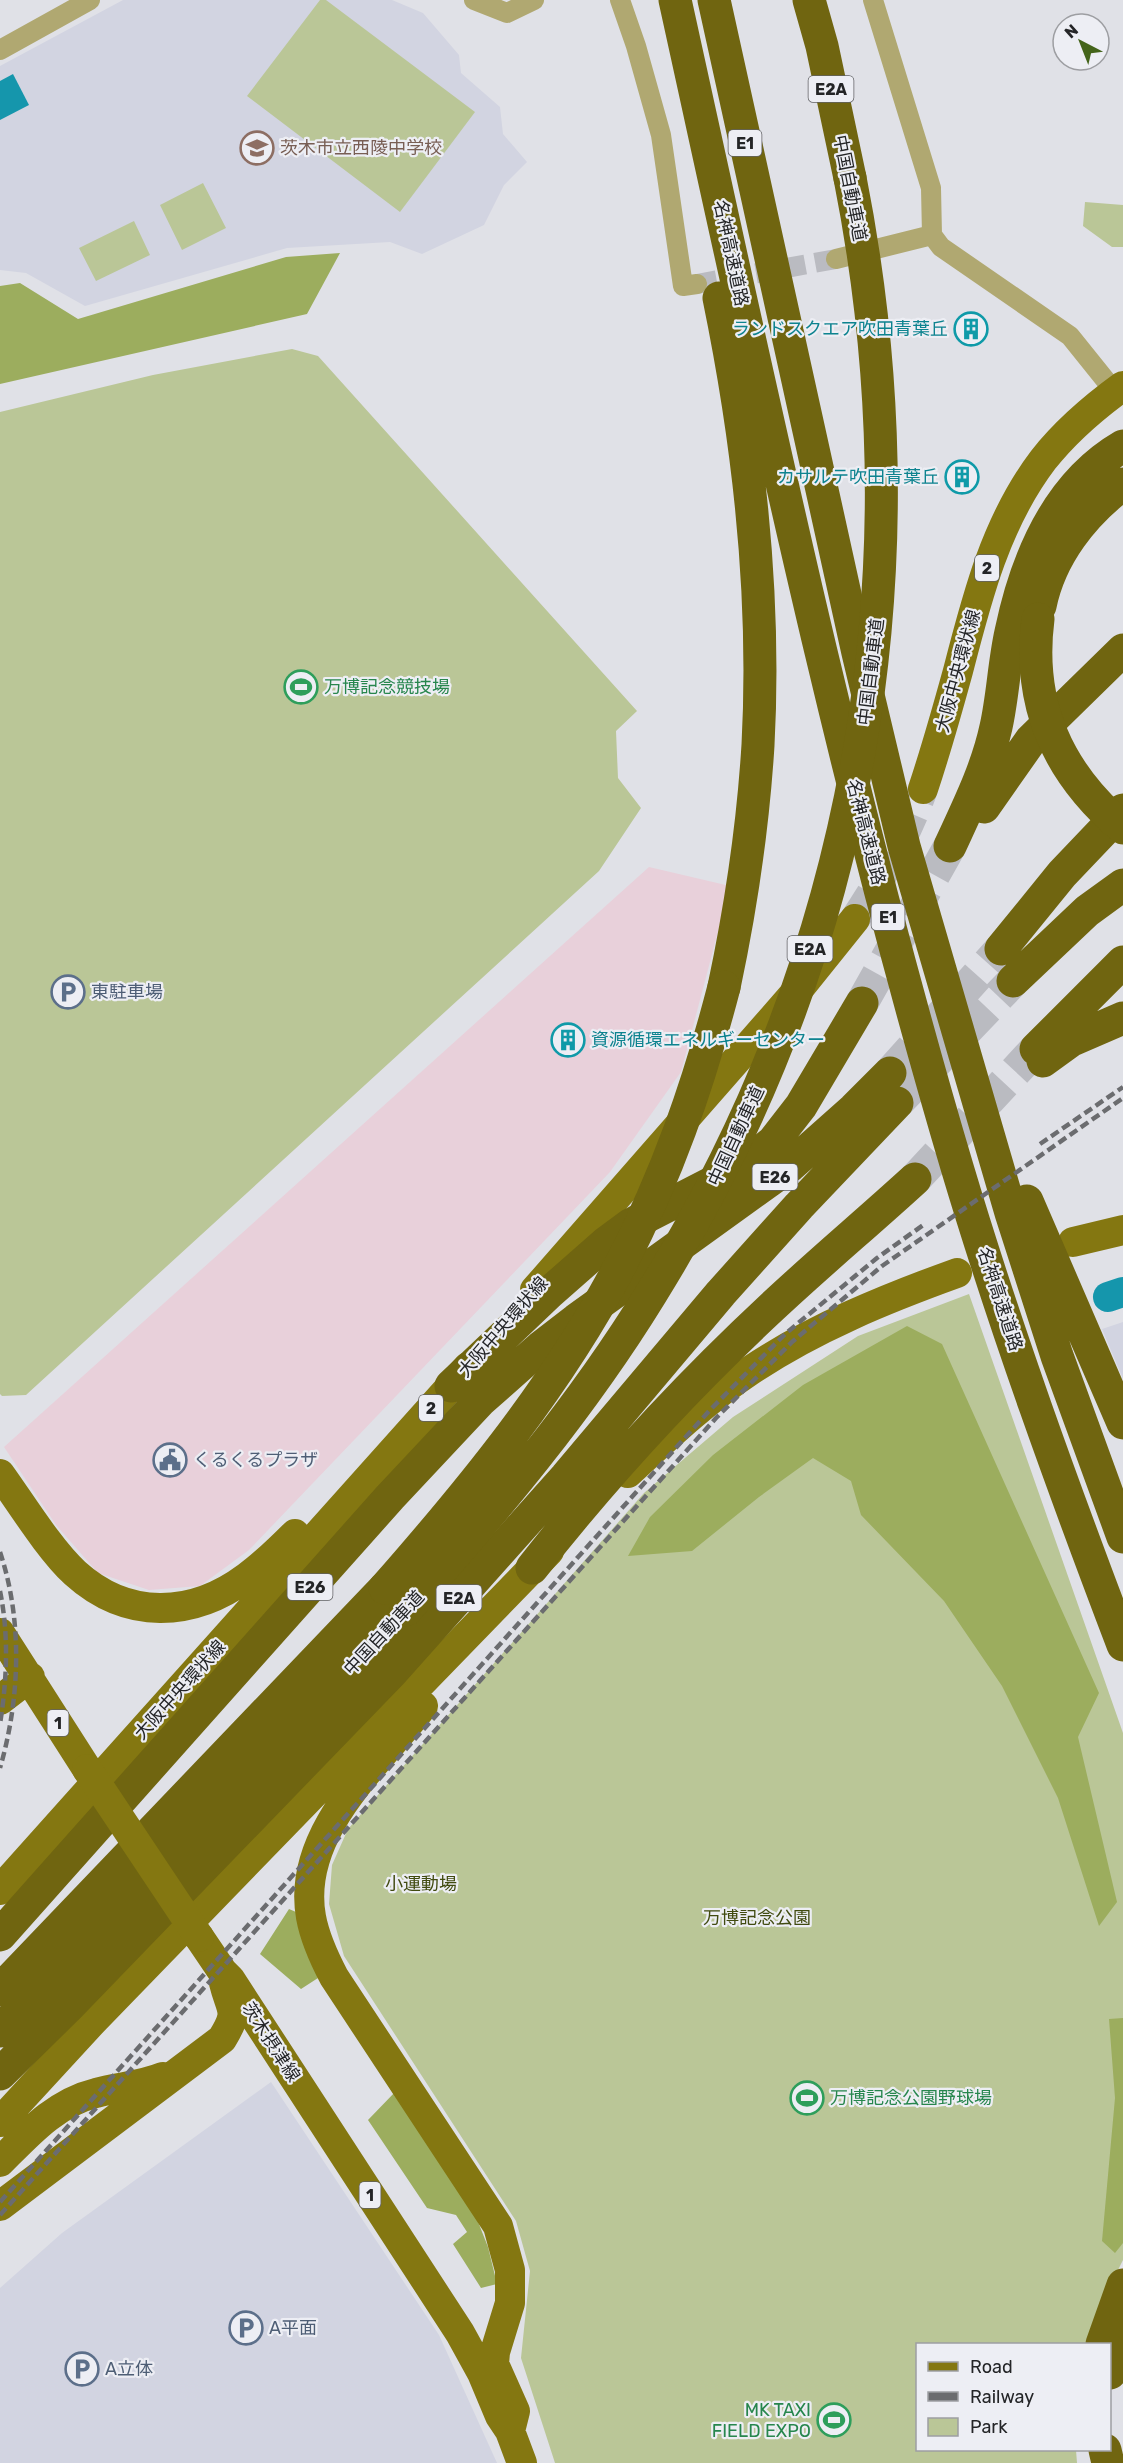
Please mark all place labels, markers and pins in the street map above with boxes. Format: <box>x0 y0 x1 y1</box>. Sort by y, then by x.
school or university icon: 茨木市立西陵中学校 <box>239 130 275 166</box>
place label: 茨木市立西陵中学校 <box>280 137 442 159</box>
building icon: ランドスクエア吹田青葉丘 <box>953 311 989 347</box>
place label: ランドスクエア吹田青葉丘 <box>732 318 948 340</box>
building icon: カサルテ吹田青葉丘 <box>944 459 980 495</box>
place label: カサルテ吹田青葉丘 <box>777 466 939 488</box>
sports icon: 万博記念競技場 <box>283 669 319 705</box>
place label: 万博記念競技場 <box>324 676 450 698</box>
parking icon: 東駐車場 <box>50 974 86 1010</box>
place label: 東駐車場 <box>91 981 163 1003</box>
building icon: 資源循環エネルギーセンター <box>550 1022 586 1058</box>
place label: 資源循環エネルギーセンター <box>591 1029 825 1051</box>
public building icon: くるくるプラザ <box>152 1442 188 1478</box>
place label: くるくるプラザ <box>193 1449 318 1471</box>
sports icon: 万博記念公園野球場 <box>789 2080 825 2116</box>
place label: 万博記念公園野球場 <box>830 2087 992 2109</box>
parking icon: A平面 <box>228 2310 264 2346</box>
place label: A平面 <box>269 2317 317 2339</box>
parking icon: A立体 <box>64 2351 100 2387</box>
place label: A立体 <box>105 2358 153 2380</box>
place label: MK TAXI FIELD EXPO <box>712 2399 811 2442</box>
sports icon: MK TAXI FIELD EXPO <box>816 2402 852 2438</box>

